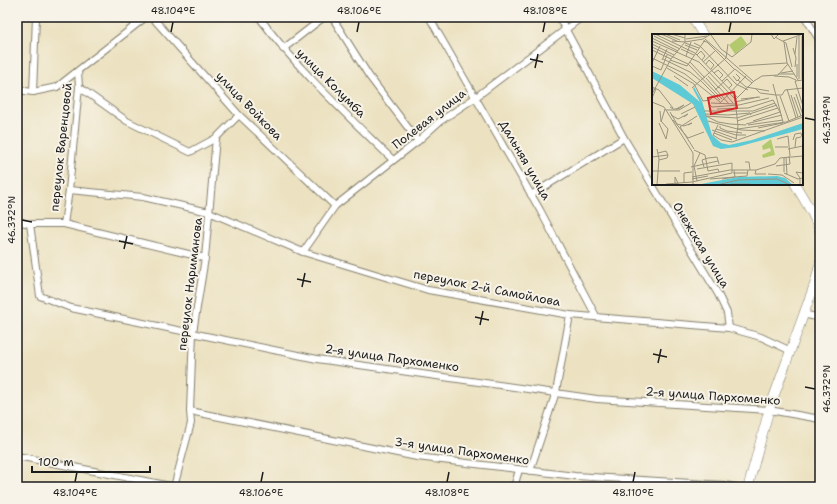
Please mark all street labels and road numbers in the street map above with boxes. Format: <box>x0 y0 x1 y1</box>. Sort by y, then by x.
street label: улица Колумба <box>293 45 370 122</box>
street label: улица Войкова <box>212 68 286 144</box>
street label: переулок Варенцовой <box>46 82 76 212</box>
street label: Полевая улица <box>389 85 469 153</box>
street label: Дальняя улица <box>496 117 555 203</box>
street label: Онежская улица <box>669 199 733 291</box>
street label: переулок Нариманова <box>174 216 206 351</box>
street label: переулок 2-й Самойлова <box>412 266 562 310</box>
street label: 2-я улица Пархоменко <box>324 341 460 375</box>
street label: 2-я улица Пархоменко <box>645 383 781 409</box>
street label: 3-я улица Пархоменко <box>394 434 530 468</box>

